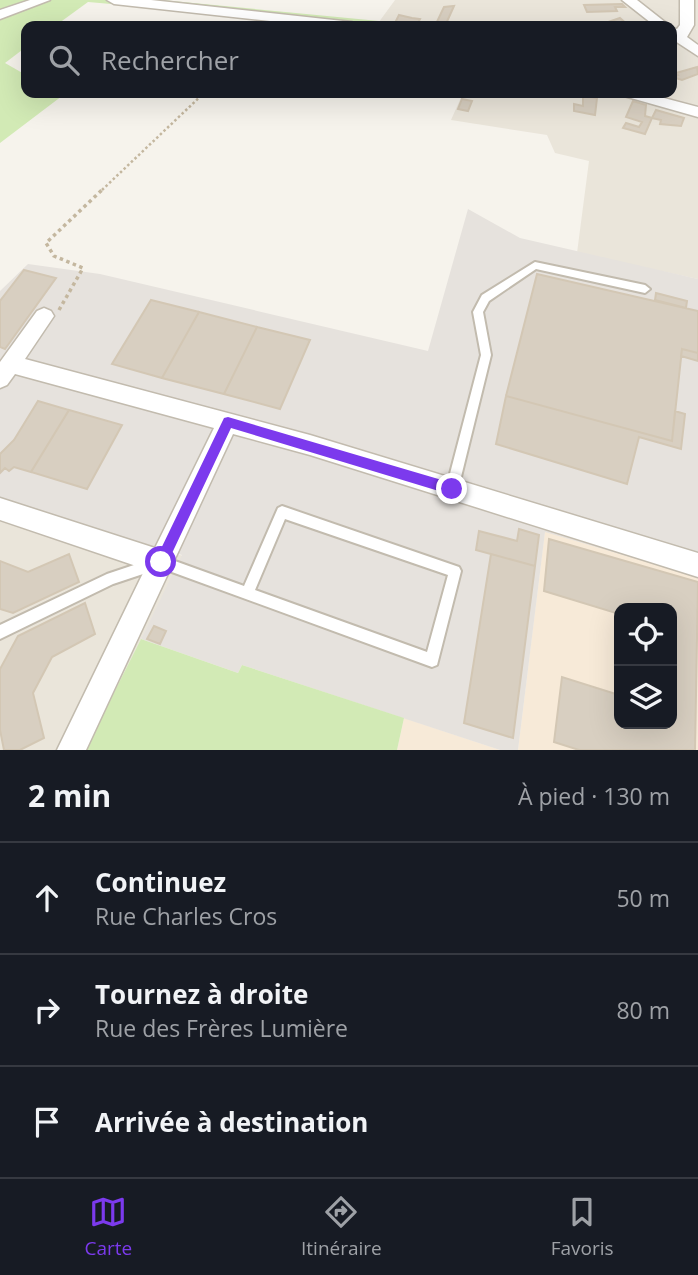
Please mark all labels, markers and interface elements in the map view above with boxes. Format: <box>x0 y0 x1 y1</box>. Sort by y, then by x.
search box <box>21 21 677 98</box>
icon: search <box>45 41 83 79</box>
text: Rechercher <box>101 42 239 78</box>
route end <box>436 473 467 504</box>
route start <box>145 546 176 577</box>
map controls <box>614 603 677 729</box>
button: locate <box>614 603 677 666</box>
button: layers <box>614 666 677 729</box>
text: 2 min <box>28 775 111 816</box>
text: À pied · 130 m <box>518 780 670 812</box>
text: Continuez <box>95 864 226 900</box>
icon: ahead <box>28 879 66 917</box>
text: 50 m <box>616 882 670 914</box>
text: Rue Charles Cros <box>95 900 277 932</box>
text: Tournez à droite <box>95 976 308 1012</box>
icon: right <box>28 991 66 1029</box>
text: 80 m <box>616 994 670 1026</box>
text: Rue des Frères Lumière <box>95 1012 348 1044</box>
icon: arrive <box>28 1103 66 1141</box>
text: Arrivée à destination <box>95 1104 368 1140</box>
tab: Carte <box>84 1193 132 1261</box>
tab: Itinéraire <box>301 1193 382 1261</box>
tab: Favoris <box>551 1193 614 1261</box>

